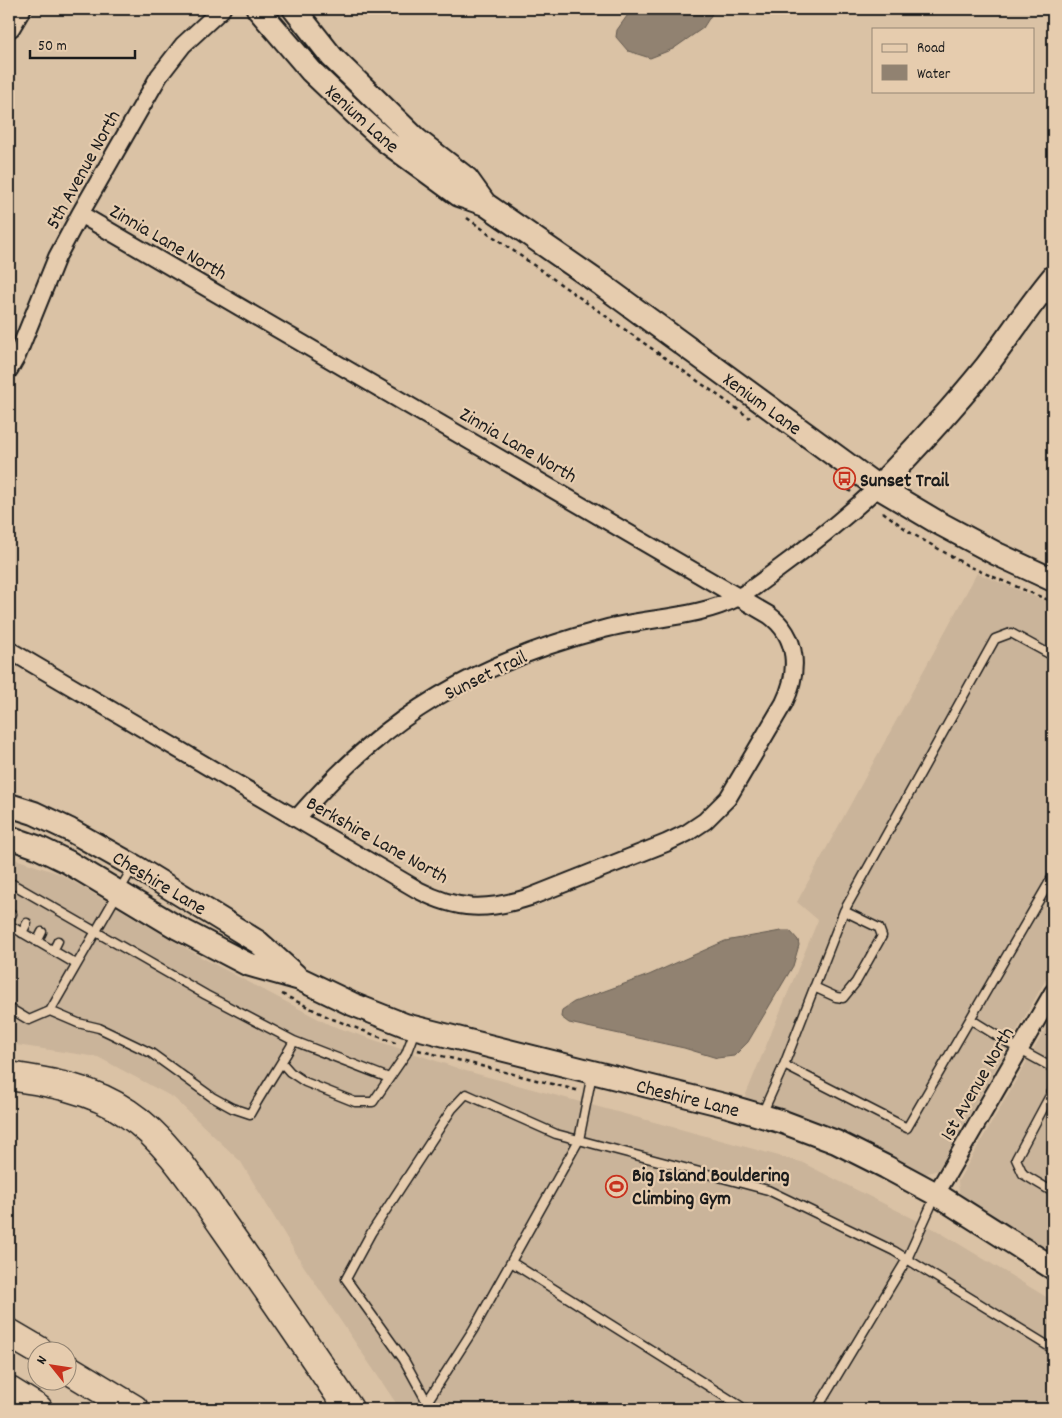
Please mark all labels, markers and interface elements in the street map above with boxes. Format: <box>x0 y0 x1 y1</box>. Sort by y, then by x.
scale bar <box>30 28 135 60</box>
legend <box>872 28 1034 92</box>
text: 50 m <box>38 36 67 58</box>
text: Road <box>917 38 945 60</box>
text: Water <box>917 64 951 86</box>
street label: Xenium Lane <box>318 79 404 161</box>
street label: 5th Avenue North <box>40 106 129 235</box>
street label: Zinnia Lane North <box>104 199 231 289</box>
street label: Xenium Lane <box>716 367 807 444</box>
street label: Zinnia Lane North <box>454 402 581 492</box>
bus stop icon: Sunset Trail <box>832 467 856 491</box>
place label: Sunset Trail <box>860 468 949 496</box>
street label: Sunset Trail <box>440 644 533 709</box>
street label: Berkshire Lane North <box>300 791 453 892</box>
street label: Cheshire Lane <box>106 845 211 924</box>
street label: 1st Avenue North <box>935 1023 1022 1146</box>
street label: Cheshire Lane <box>633 1074 742 1126</box>
place label: Big Island Bouldering Climbing Gym <box>632 1163 790 1214</box>
sports icon: Big Island Bouldering Climbing Gym <box>604 1174 628 1198</box>
north arrow <box>28 1340 78 1390</box>
text: N <box>32 1352 53 1368</box>

